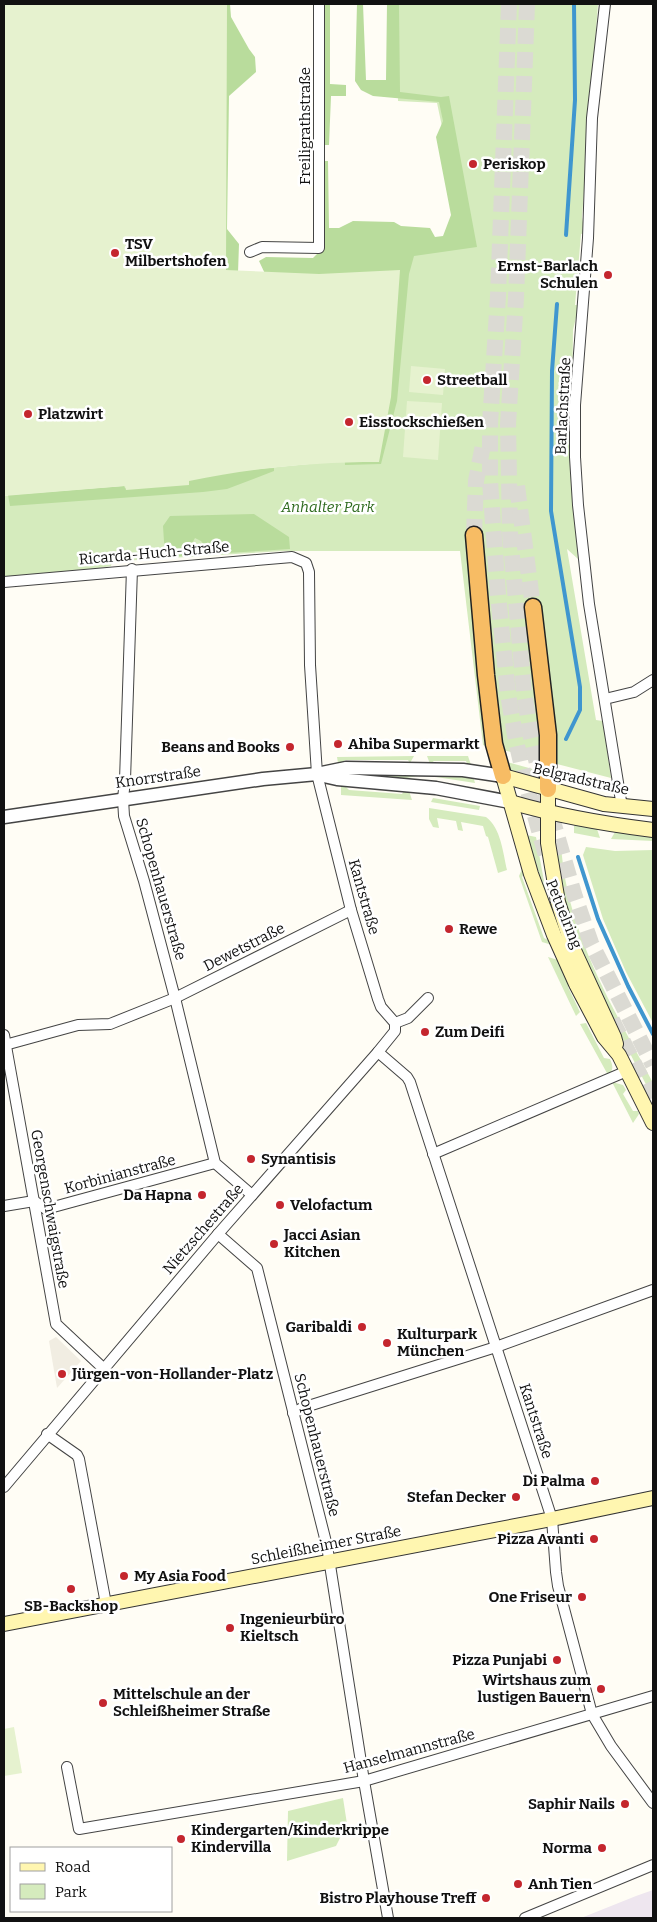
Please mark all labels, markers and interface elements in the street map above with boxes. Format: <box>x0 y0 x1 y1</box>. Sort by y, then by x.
street label: Freiligrathstraße <box>296 67 314 185</box>
place label: Periskop <box>483 155 546 173</box>
marker: Periskop <box>467 158 479 170</box>
place label: TSV Milbertshofen <box>125 235 227 270</box>
marker: TSV Milbertshofen <box>109 247 121 259</box>
place label: Ernst-Barlach Schulen <box>498 257 599 292</box>
marker: Ernst-Barlach Schulen <box>602 269 614 281</box>
street label: Barlachstraße <box>551 357 575 455</box>
place label: Streetball <box>437 371 508 389</box>
marker: Streetball <box>421 374 433 386</box>
place label: Platzwirt <box>38 405 104 423</box>
marker: Platzwirt <box>22 408 34 420</box>
place label: Eisstockschießen <box>359 413 484 431</box>
marker: Eisstockschießen <box>343 416 355 428</box>
park label: Anhalter Park <box>280 498 376 516</box>
street label: Ricarda-Huch-Straße <box>78 537 230 569</box>
place label: Ahiba Supermarkt <box>348 735 480 753</box>
place label: Beans and Books <box>161 738 280 756</box>
marker: Ahiba Supermarkt <box>332 738 344 750</box>
marker: Beans and Books <box>284 741 296 753</box>
street label: Belgradstraße <box>531 759 631 799</box>
street label: Knorrstraße <box>114 762 202 792</box>
street label: Schopenhauerstraße <box>132 816 190 962</box>
street label: Kantstraße <box>345 857 383 937</box>
street label: Petuelring <box>542 877 586 951</box>
street label: Dewetstraße <box>200 919 288 975</box>
place label: Rewe <box>459 920 497 938</box>
marker: Rewe <box>443 923 455 935</box>
place label: Zum Deifi <box>435 1023 505 1041</box>
marker: Zum Deifi <box>419 1026 431 1038</box>
street label: Georgenschwaigstraße <box>27 1128 73 1290</box>
place label: Synantisis <box>261 1150 336 1168</box>
street label: Korbinianstraße <box>62 1151 178 1197</box>
marker: Synantisis <box>245 1153 257 1165</box>
street label: Nietzschestraße <box>159 1180 247 1278</box>
place label: Da Hapna <box>123 1186 193 1204</box>
marker: Da Hapna <box>196 1189 208 1201</box>
place label: Velofactum <box>290 1196 373 1214</box>
marker: Velofactum <box>274 1199 286 1211</box>
place label: Jacci Asian Kitchen <box>283 1226 361 1261</box>
marker: Jacci Asian Kitchen <box>268 1238 280 1250</box>
place label: Garibaldi <box>285 1318 352 1336</box>
marker: Garibaldi <box>356 1321 368 1333</box>
place label: Kulturpark München <box>397 1325 477 1360</box>
marker: Kulturpark München <box>381 1337 393 1349</box>
place label: Jürgen-von-Hollander-Platz <box>71 1365 274 1383</box>
marker: Jürgen-von-Hollander-Platz <box>56 1368 68 1380</box>
street label: Schopenhauerstraße <box>290 1371 344 1519</box>
street label: Kantstraße <box>515 1381 557 1461</box>
place label: Di Palma <box>522 1472 586 1490</box>
marker: Di Palma <box>589 1475 601 1487</box>
place label: Stefan Decker <box>407 1488 506 1506</box>
marker: Stefan Decker <box>510 1491 522 1503</box>
street label: Schleißheimer Straße <box>249 1522 403 1568</box>
place label: Pizza Avanti <box>497 1530 584 1548</box>
marker: Pizza Avanti <box>588 1533 600 1545</box>
place label: My Asia Food <box>134 1567 226 1585</box>
marker: My Asia Food <box>118 1570 130 1582</box>
marker: SB-Backshop <box>65 1583 77 1595</box>
place label: One Friseur <box>488 1588 572 1606</box>
marker: One Friseur <box>576 1591 588 1603</box>
place label: SB-Backshop <box>24 1597 118 1615</box>
place label: Ingenieurbüro Kieltsch <box>240 1610 345 1645</box>
marker: Ingenieurbüro Kieltsch <box>224 1622 236 1634</box>
place label: Pizza Punjabi <box>452 1651 547 1669</box>
marker: Pizza Punjabi <box>551 1654 563 1666</box>
place label: Wirtshaus zum lustigen Bauern <box>478 1671 592 1706</box>
marker: Wirtshaus zum lustigen Bauern <box>595 1683 607 1695</box>
place label: Mittelschule an der Schleißheimer Straße <box>113 1685 270 1720</box>
marker: Mittelschule an der Schleißheimer Straße <box>97 1697 109 1709</box>
street label: Hanselmannstraße <box>341 1725 477 1777</box>
place label: Saphir Nails <box>528 1795 615 1813</box>
marker: Saphir Nails <box>619 1798 631 1810</box>
place label: Kindergarten/Kinderkrippe Kindervilla <box>191 1821 389 1856</box>
marker: Kindergarten/Kinderkrippe Kindervilla <box>175 1833 187 1845</box>
place label: Norma <box>542 1839 593 1857</box>
marker: Norma <box>596 1842 608 1854</box>
legend <box>10 1847 172 1912</box>
text: Road <box>55 1858 90 1876</box>
place label: Anh Tien <box>528 1875 592 1893</box>
marker: Anh Tien <box>512 1878 524 1890</box>
text: Park <box>55 1883 87 1901</box>
place label: Bistro Playhouse Treff <box>320 1889 477 1907</box>
marker: Bistro Playhouse Treff <box>480 1892 492 1904</box>

